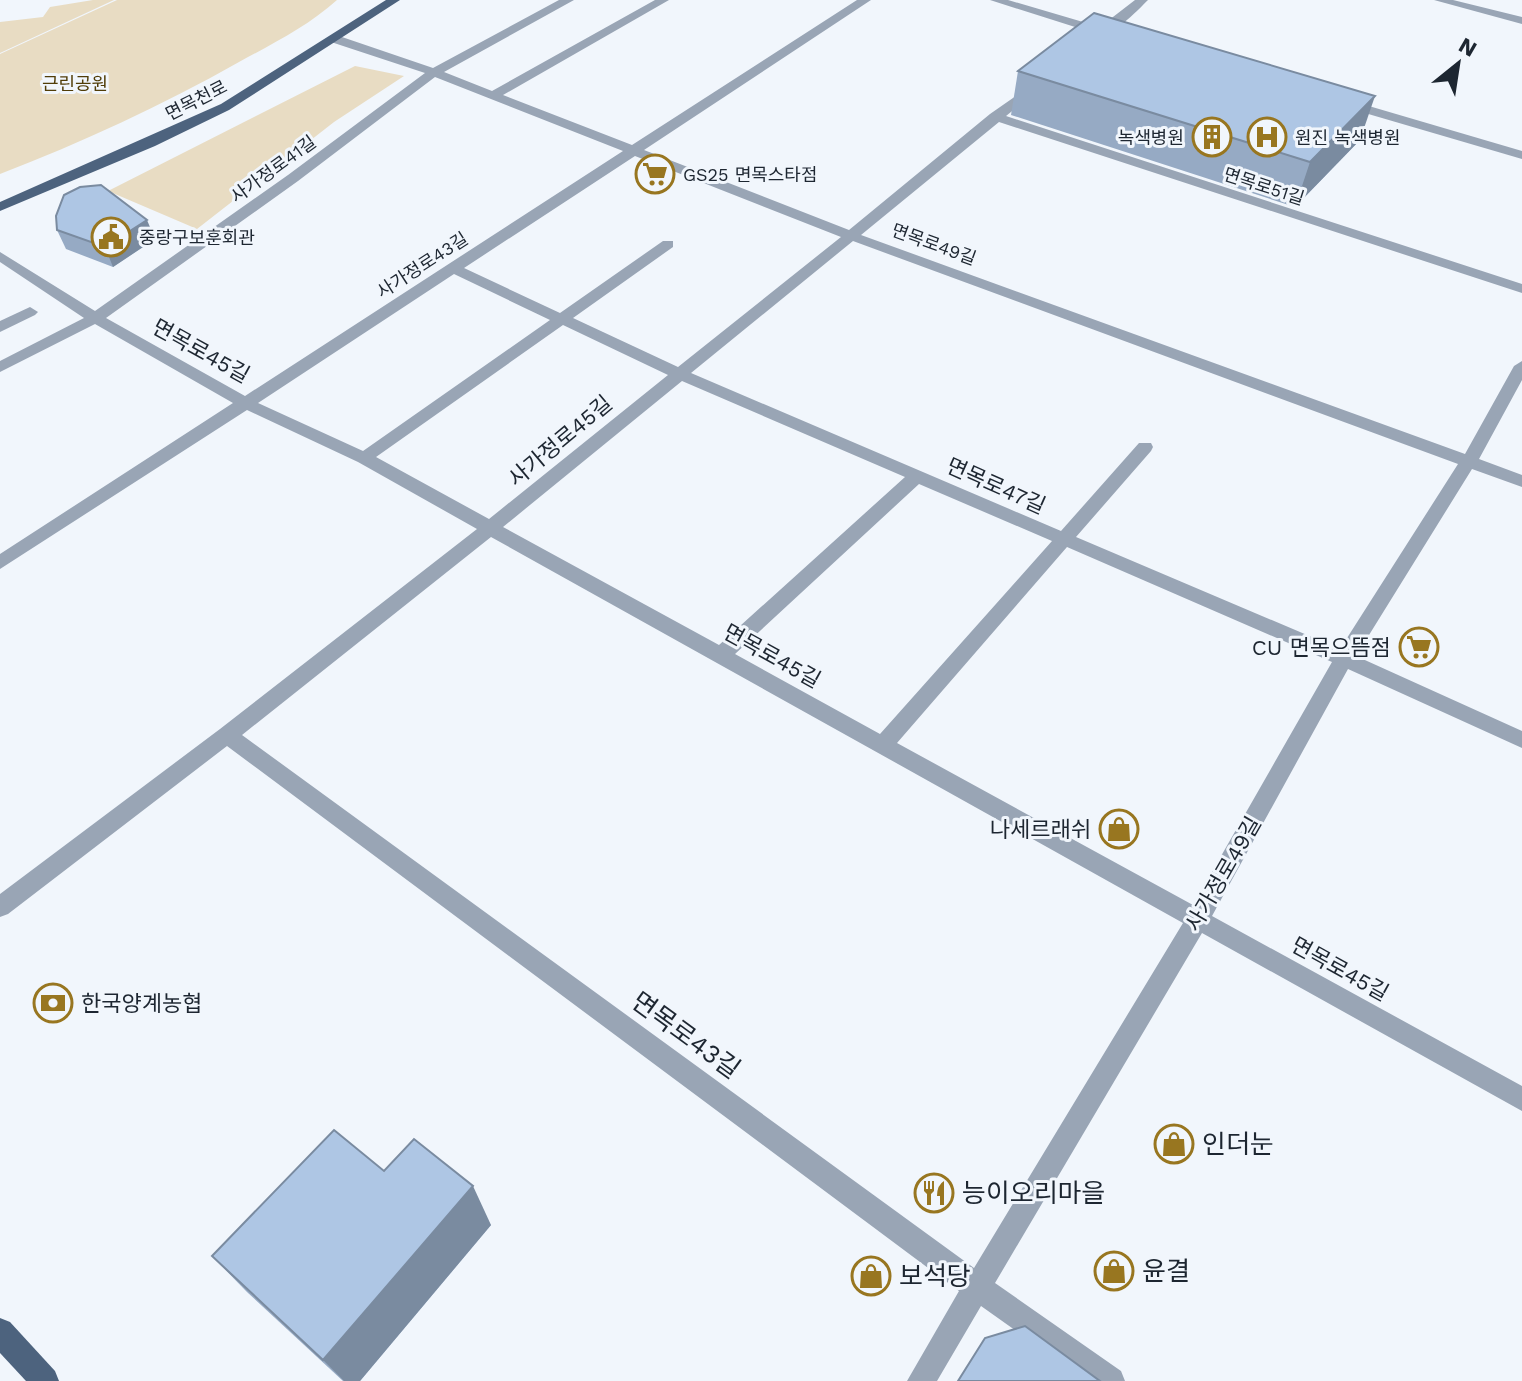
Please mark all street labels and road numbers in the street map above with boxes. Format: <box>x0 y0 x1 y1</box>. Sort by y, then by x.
street label: 면목천로 <box>162 76 230 124</box>
street label: 사가정로41길 <box>226 131 320 207</box>
street label: 면목로51길 <box>1221 163 1307 209</box>
street label: 면목로49길 <box>889 219 979 269</box>
street label: 사가정로43길 <box>373 228 471 302</box>
street label: 면목로45길 <box>148 314 254 388</box>
street label: 사가정로45길 <box>503 390 617 492</box>
street label: 면목로47길 <box>943 453 1049 519</box>
street label: 면목로45길 <box>719 619 825 693</box>
street label: 사가정로49길 <box>1180 812 1266 936</box>
street label: 면목로45길 <box>1287 932 1393 1006</box>
street label: 면목로43길 <box>626 986 746 1084</box>

